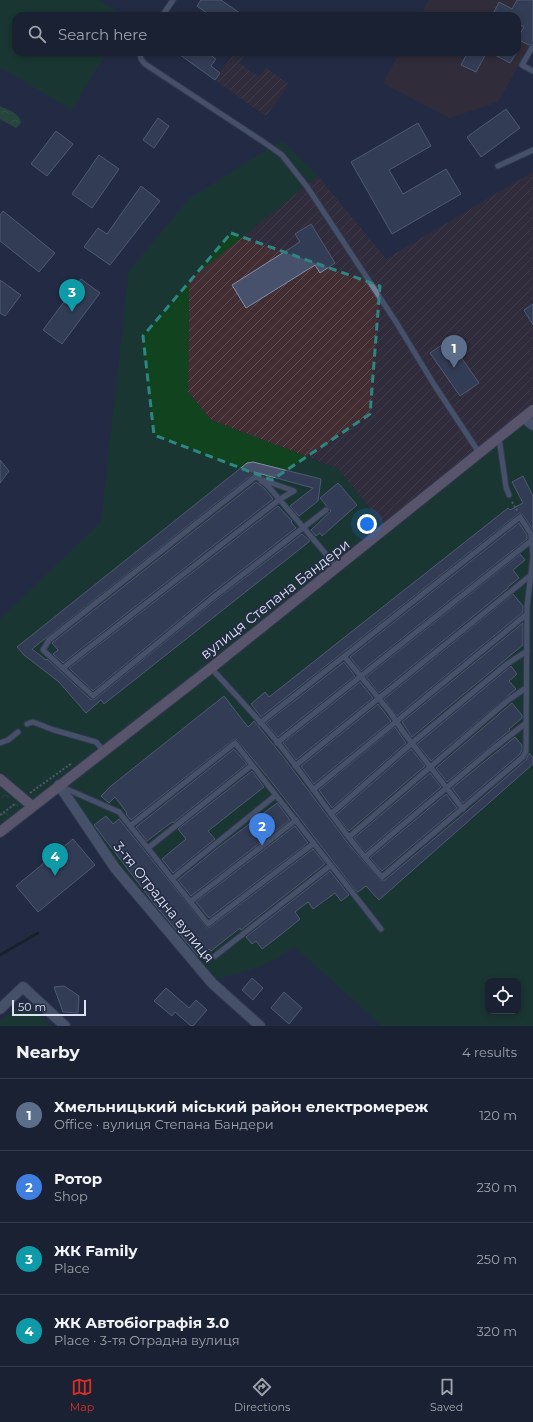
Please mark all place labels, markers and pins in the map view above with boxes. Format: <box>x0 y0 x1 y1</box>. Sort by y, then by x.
pin: 3 <box>59 279 85 312</box>
pin: 1 <box>441 335 467 368</box>
pin: 2 <box>249 813 275 846</box>
pin: 4 <box>42 843 68 876</box>

